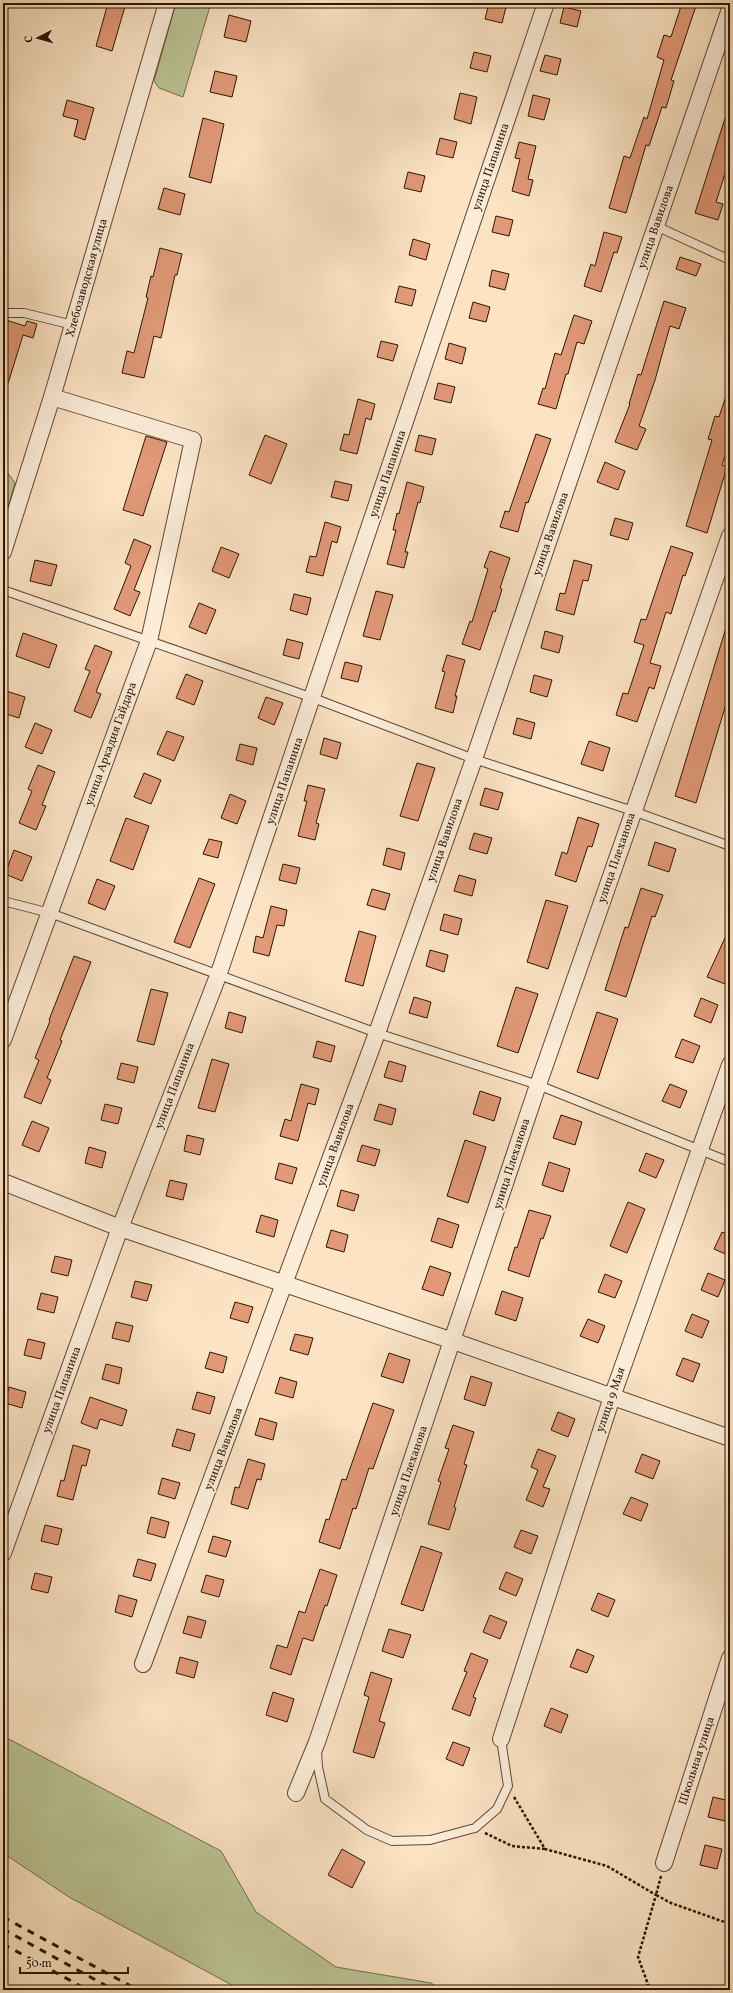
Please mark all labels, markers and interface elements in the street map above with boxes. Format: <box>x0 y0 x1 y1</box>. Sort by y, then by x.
north arrow <box>18 18 58 58</box>
text: С <box>22 35 37 43</box>
street label: улица Папанина <box>469 121 513 213</box>
street label: улица Вавилова <box>634 183 678 271</box>
street label: Хлебозаводская улица <box>62 217 112 339</box>
street label: улица Папанина <box>366 428 410 520</box>
street label: улица Вавилова <box>529 490 573 578</box>
street label: улица Аркадия Гайдара <box>81 680 141 808</box>
street label: улица Папанина <box>263 735 307 827</box>
street label: улица Вавилова <box>423 796 467 884</box>
street label: улица Плеханова <box>594 810 640 905</box>
street label: улица Папанина <box>151 1040 199 1132</box>
street label: улица Вавилова <box>313 1101 359 1189</box>
street label: улица Плеханова <box>490 1116 534 1212</box>
street label: улица Папанина <box>39 1344 85 1436</box>
street label: улица 9 Мая <box>592 1365 630 1435</box>
street label: улица Вавилова <box>201 1405 247 1493</box>
street label: улица Плеханова <box>386 1423 432 1518</box>
street label: Школьная улица <box>675 1715 719 1807</box>
scale bar <box>20 1949 128 1975</box>
text: 50 m <box>26 1956 52 1972</box>

